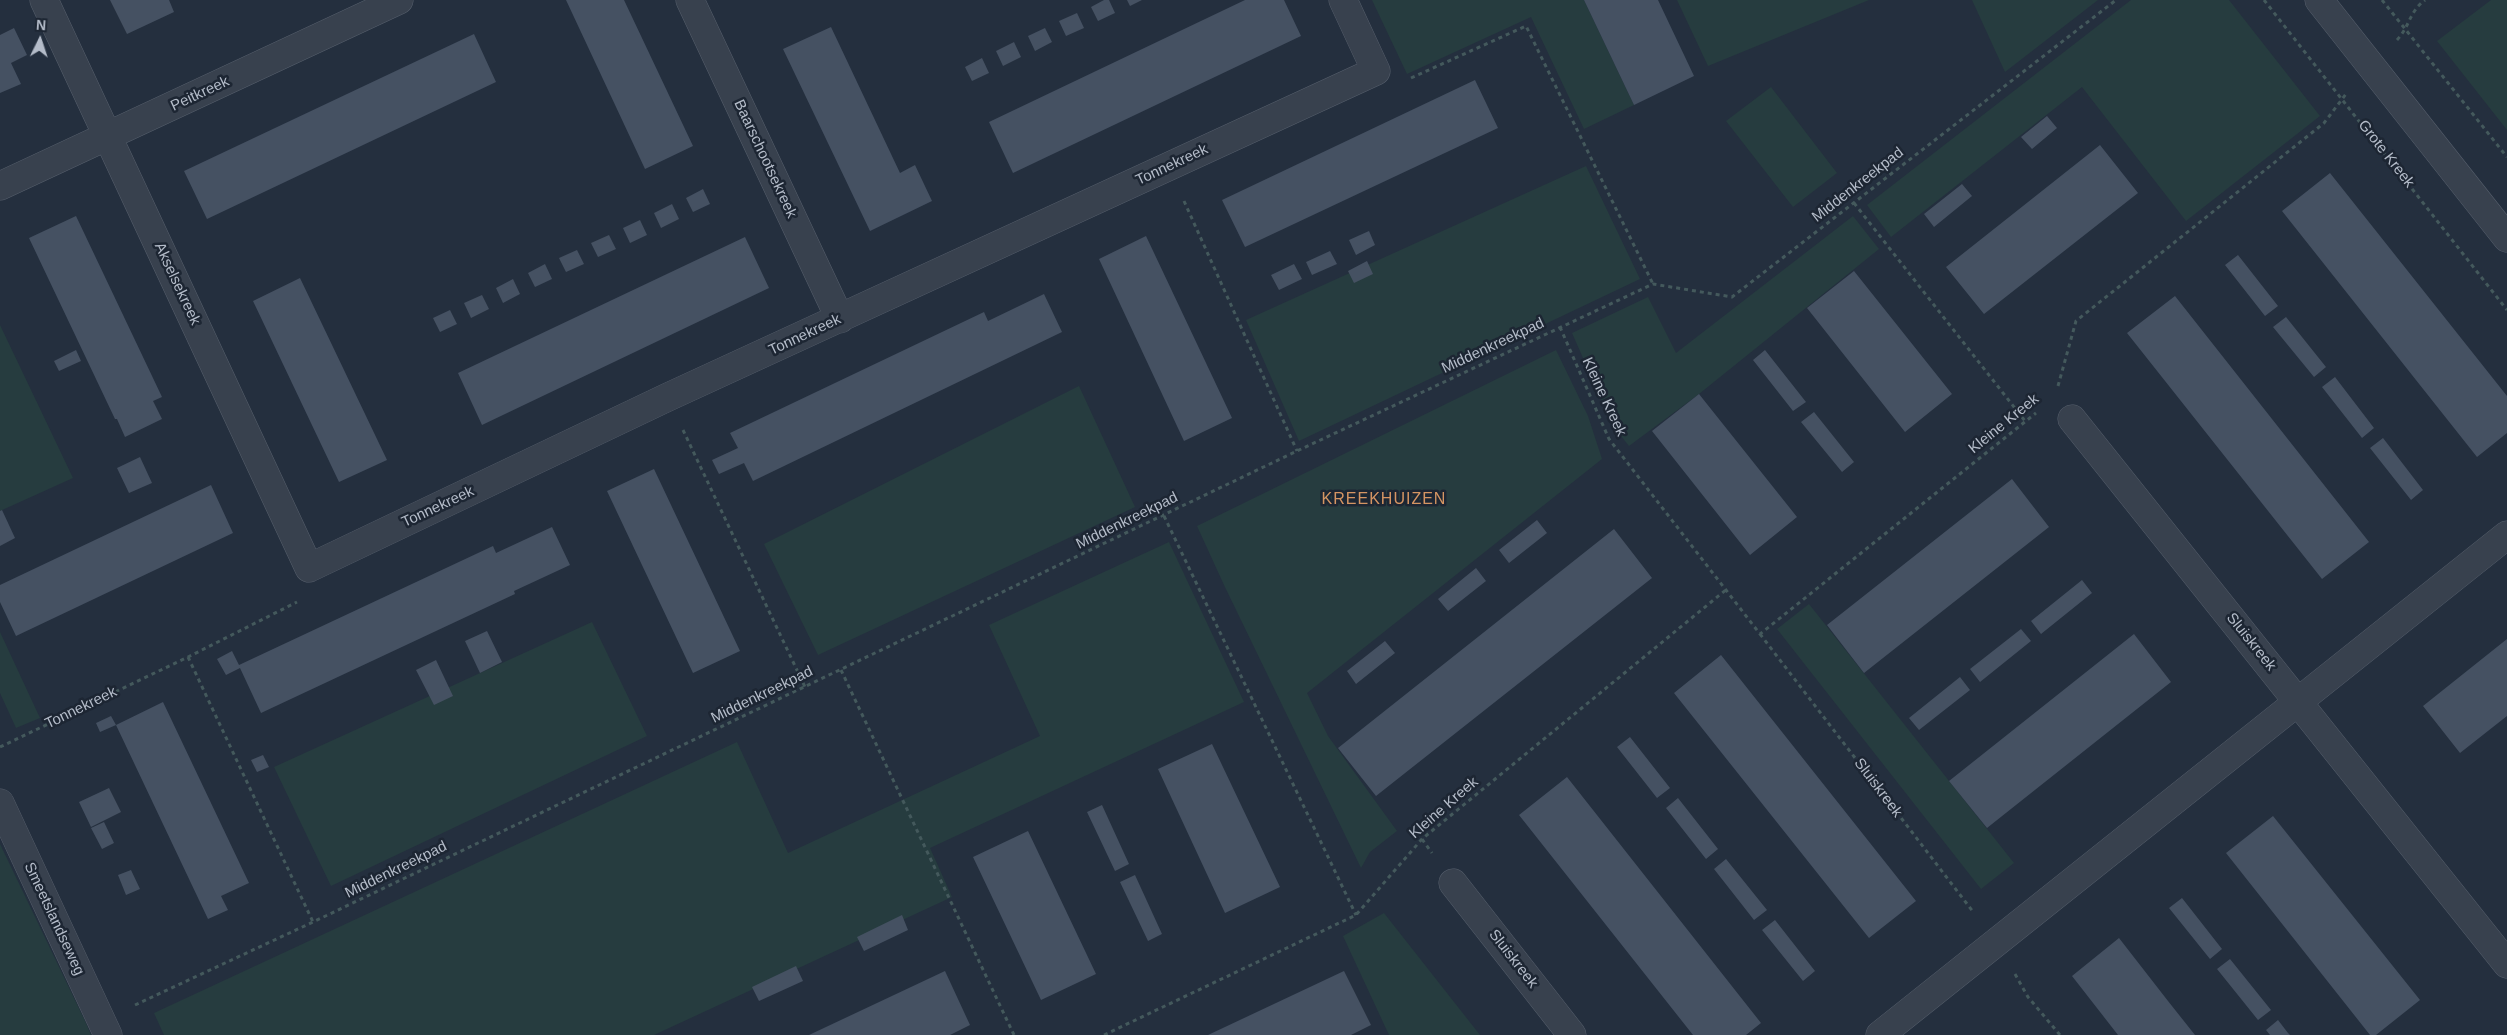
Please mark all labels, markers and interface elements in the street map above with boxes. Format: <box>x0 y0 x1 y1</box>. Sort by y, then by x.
north arrow <box>15 15 65 65</box>
text: N <box>35 17 47 33</box>
street label: Peitkreek <box>168 73 232 115</box>
street label: Baarschootsekreek <box>730 97 800 221</box>
street label: Grote Kreek <box>2354 117 2418 191</box>
street label: Tonnekreek <box>1133 140 1211 190</box>
street label: Middenkreekpad <box>1809 144 1907 226</box>
street label: Akselsekreek <box>150 240 204 328</box>
street label: Tonnekreek <box>766 310 844 360</box>
street label: Middenkreekpad <box>1439 314 1547 378</box>
street label: Kleine Kreek <box>1578 355 1630 439</box>
street label: Kleine Kreek <box>1965 390 2043 458</box>
street label: Tonnekreek <box>399 482 477 532</box>
street label: Middenkreekpad <box>1073 489 1181 553</box>
district label: KREEKHUIZEN <box>1320 490 1448 510</box>
street label: Sluiskreek <box>2222 609 2280 675</box>
street label: Middenkreekpad <box>708 663 816 727</box>
street label: Tonnekreek <box>42 683 120 733</box>
street label: Sluiskreek <box>1850 755 1906 821</box>
street label: Kleine Kreek <box>1406 773 1482 843</box>
street label: Middenkreekpad <box>342 838 450 902</box>
street label: Smeetslandseweg <box>20 860 88 978</box>
street label: Sluiskreek <box>1485 926 1541 992</box>

